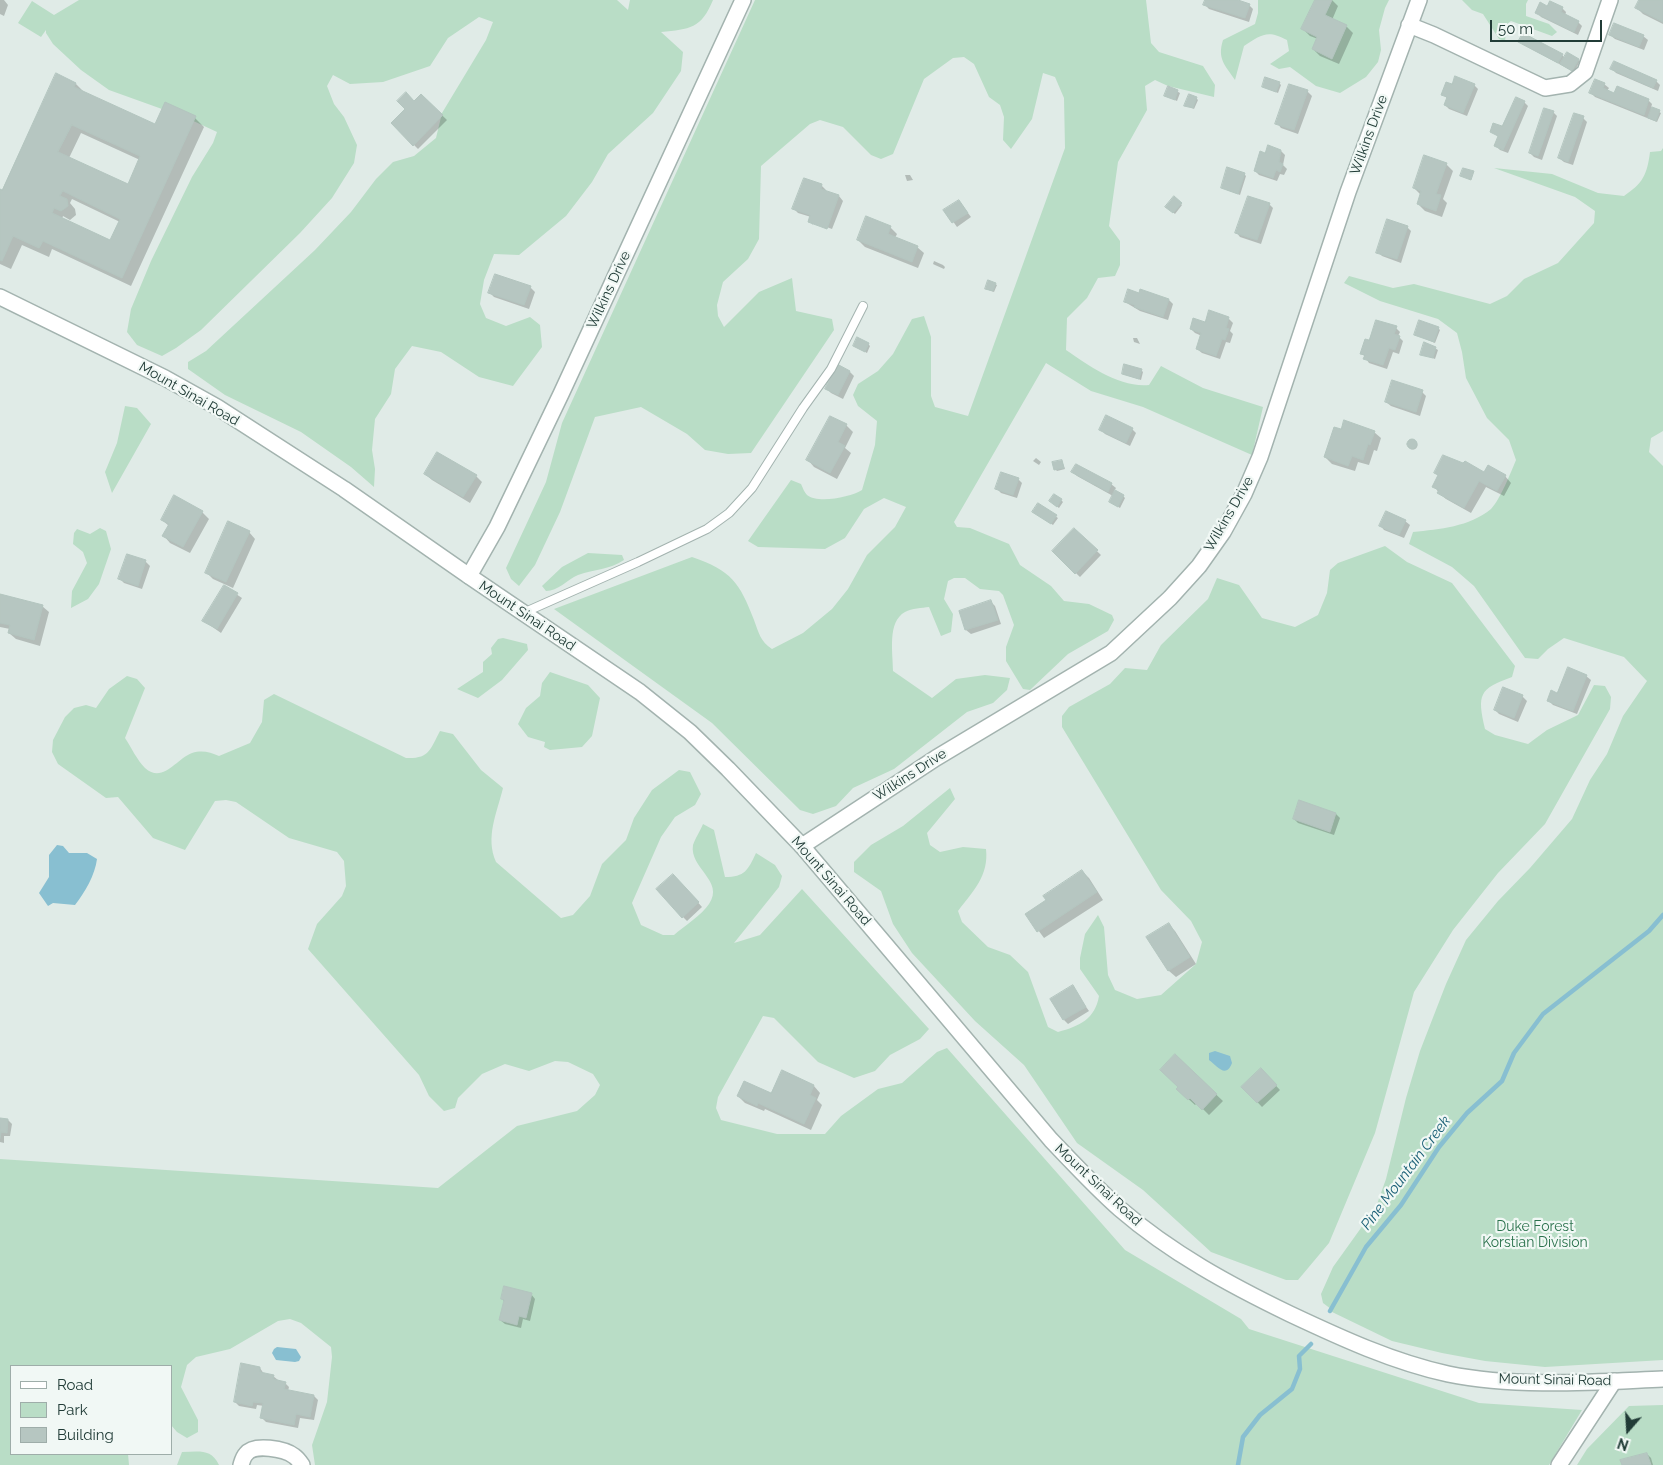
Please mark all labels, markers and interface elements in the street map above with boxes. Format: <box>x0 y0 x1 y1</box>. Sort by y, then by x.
scale bar <box>1493 10 1606 42</box>
text: 50 m <box>1498 20 1533 38</box>
street label: Wilkins Drive <box>1347 93 1391 177</box>
street label: Wilkins Drive <box>584 248 634 332</box>
street label: Mount Sinai Road <box>136 359 242 429</box>
street label: Wilkins Drive <box>1201 473 1257 555</box>
street label: Mount Sinai Road <box>476 578 578 654</box>
street label: Wilkins Drive <box>870 745 950 805</box>
street label: Mount Sinai Road <box>788 833 874 929</box>
water label: Pine Mountain Creek <box>1357 1112 1455 1234</box>
street label: Mount Sinai Road <box>1051 1140 1145 1230</box>
park label: Duke Forest Korstian Division <box>1482 1219 1588 1252</box>
legend <box>10 1365 172 1455</box>
street label: Mount Sinai Road <box>1499 1371 1611 1389</box>
text: Road <box>57 1376 93 1394</box>
text: Park <box>57 1401 88 1419</box>
north arrow <box>1603 1405 1653 1455</box>
text: Building <box>57 1426 114 1444</box>
text: N <box>1615 1435 1631 1453</box>

